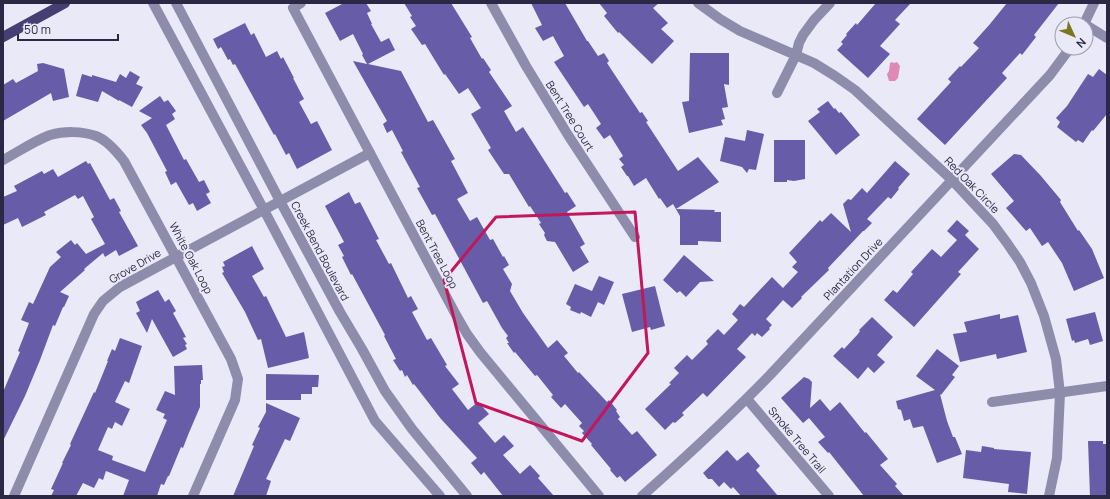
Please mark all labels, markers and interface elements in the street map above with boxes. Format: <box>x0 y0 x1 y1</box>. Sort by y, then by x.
scale bar <box>18 16 118 42</box>
north arrow <box>1054 16 1094 56</box>
text: 50 m <box>24 21 51 38</box>
text: N <box>1073 35 1090 51</box>
street label: Bent Tree Court <box>543 78 598 154</box>
street label: Red Oak Circle <box>942 153 1004 217</box>
street label: Creek Bend Boulevard <box>288 198 353 303</box>
street label: Bent Tree Loop <box>413 217 462 291</box>
street label: White Oak Loop <box>166 219 217 297</box>
street label: Plantation Drive <box>820 234 886 303</box>
street label: Grove Drive <box>106 244 164 286</box>
street label: Smoke Tree Trail <box>765 403 830 476</box>

